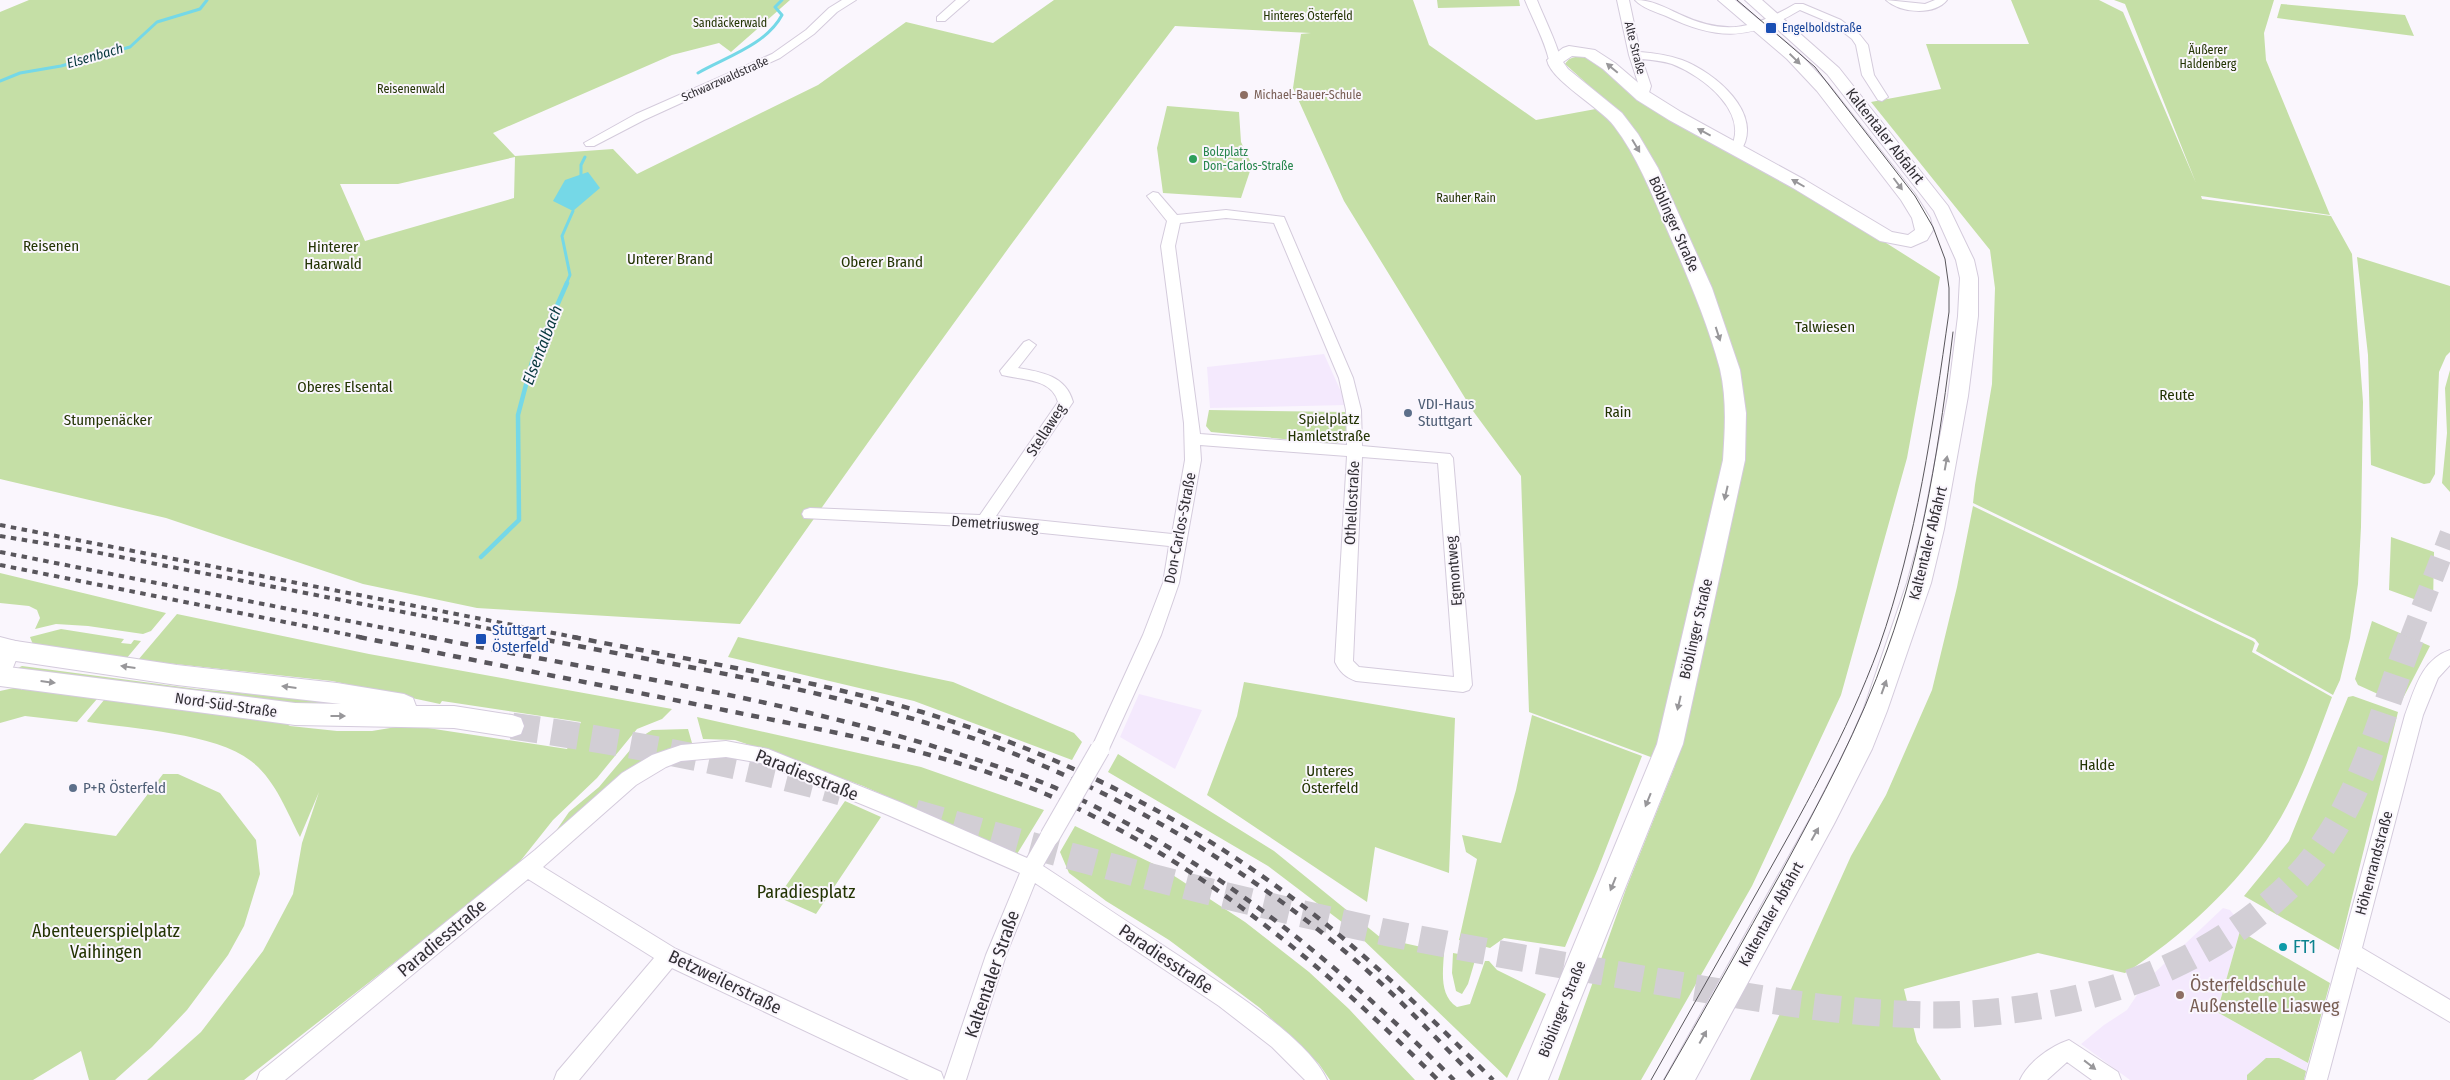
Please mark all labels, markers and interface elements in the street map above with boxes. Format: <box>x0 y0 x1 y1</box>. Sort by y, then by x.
park label: Hinteres Österfeld <box>1263 7 1353 23</box>
park label: Sandäckerwald <box>693 16 767 30</box>
street label: Alte Straße <box>1622 20 1648 76</box>
marker: Engelboldstraße <box>1764 21 1778 35</box>
place label: Engelboldstraße <box>1782 21 1862 35</box>
water label: Elsenbach <box>65 40 125 72</box>
park label: Äußerer Haldenberg <box>2180 42 2237 71</box>
street label: Schwarzwaldstraße <box>679 53 771 104</box>
one-way arrow <box>1788 53 1800 65</box>
one-way arrow <box>1605 63 1618 74</box>
park label: Reisenenwald <box>377 82 445 96</box>
street label: Kaltentaler Abfahrt <box>1842 85 1928 188</box>
place label: Michael-Bauer-Schule <box>1254 88 1361 102</box>
marker: Michael-Bauer-Schule <box>1238 89 1250 101</box>
one-way arrow <box>1697 128 1712 136</box>
one-way arrow <box>1631 139 1640 152</box>
place label: Bolzplatz Don-Carlos-Straße <box>1203 145 1293 173</box>
marker: Bolzplatz Don-Carlos-Straße <box>1187 153 1199 165</box>
street label: Böblinger Straße <box>1645 173 1703 275</box>
one-way arrow <box>1893 177 1903 190</box>
one-way arrow <box>1792 179 1805 188</box>
park label: Rauher Rain <box>1436 191 1496 205</box>
park label: Reisenen <box>23 237 79 255</box>
park label: Hinterer Haarwald <box>304 238 362 273</box>
park label: Unterer Brand <box>627 250 713 268</box>
park label: Oberer Brand <box>841 253 923 271</box>
water label: Elsentalbach <box>518 303 566 387</box>
park label: Talwiesen <box>1795 318 1855 336</box>
one-way arrow <box>1714 327 1722 342</box>
park label: Oberes Elsental <box>297 378 393 396</box>
park label: Reute <box>2159 386 2195 404</box>
place label: VDI-Haus Stuttgart <box>1418 395 1475 430</box>
street label: Stellaweg <box>1022 400 1070 460</box>
park label: Rain <box>1604 403 1632 421</box>
marker: VDI-Haus Stuttgart <box>1402 407 1414 419</box>
park label: Spielplatz Hamletstraße <box>1287 410 1371 445</box>
park label: Stumpenäcker <box>64 411 153 429</box>
one-way arrow <box>1943 455 1951 471</box>
street label: Othellostraße <box>1341 460 1363 546</box>
street label: Don-Carlos-Straße <box>1160 471 1200 585</box>
street label: Kaltentaler Abfahrt <box>1905 484 1951 602</box>
one-way arrow <box>1722 486 1730 501</box>
street label: Demetriusweg <box>951 512 1039 536</box>
street label: Egmontweg <box>1442 535 1466 607</box>
street label: Böblinger Straße <box>1676 577 1716 681</box>
place label: Stuttgart Österfeld <box>492 621 549 656</box>
marker: Stuttgart Österfeld <box>474 632 488 646</box>
one-way arrow <box>119 663 135 671</box>
one-way arrow <box>41 678 57 686</box>
one-way arrow <box>1880 679 1888 694</box>
one-way arrow <box>280 683 296 691</box>
street label: Nord-Süd-Straße <box>174 689 278 721</box>
one-way arrow <box>1675 695 1683 710</box>
one-way arrow <box>331 712 347 720</box>
street label: Paradiesstraße <box>752 744 862 806</box>
park label: Halde <box>2079 756 2115 774</box>
park label: Unteres Österfeld <box>1302 762 1358 797</box>
place label: P+R Österfeld <box>83 779 166 797</box>
marker: P+R Österfeld <box>67 782 79 794</box>
one-way arrow <box>1643 793 1651 807</box>
street label: Höhenrandstraße <box>2351 809 2397 917</box>
one-way arrow <box>1811 827 1819 841</box>
street label: Kaltentaler Abfahrt <box>1735 859 1807 969</box>
one-way arrow <box>1609 876 1617 891</box>
park label: Paradiesplatz <box>757 881 855 903</box>
street label: Paradiesstraße <box>393 894 491 981</box>
street label: Kaltentaler Straße <box>960 907 1024 1041</box>
street label: Paradiesstraße <box>1115 919 1217 999</box>
park label: Abenteuerspielplatz Vaihingen <box>32 920 180 963</box>
place label: FT1 <box>2293 936 2316 958</box>
marker: FT1 <box>2277 941 2289 953</box>
street label: Betzweilerstraße <box>665 945 785 1019</box>
street label: Böblinger Straße <box>1534 958 1590 1060</box>
place label: Österfeldschule Außenstelle Liasweg <box>2190 974 2340 1017</box>
marker: Österfeldschule Außenstelle Liasweg <box>2174 989 2186 1001</box>
one-way arrow <box>1699 1030 1707 1045</box>
one-way arrow <box>2083 1059 2096 1070</box>

